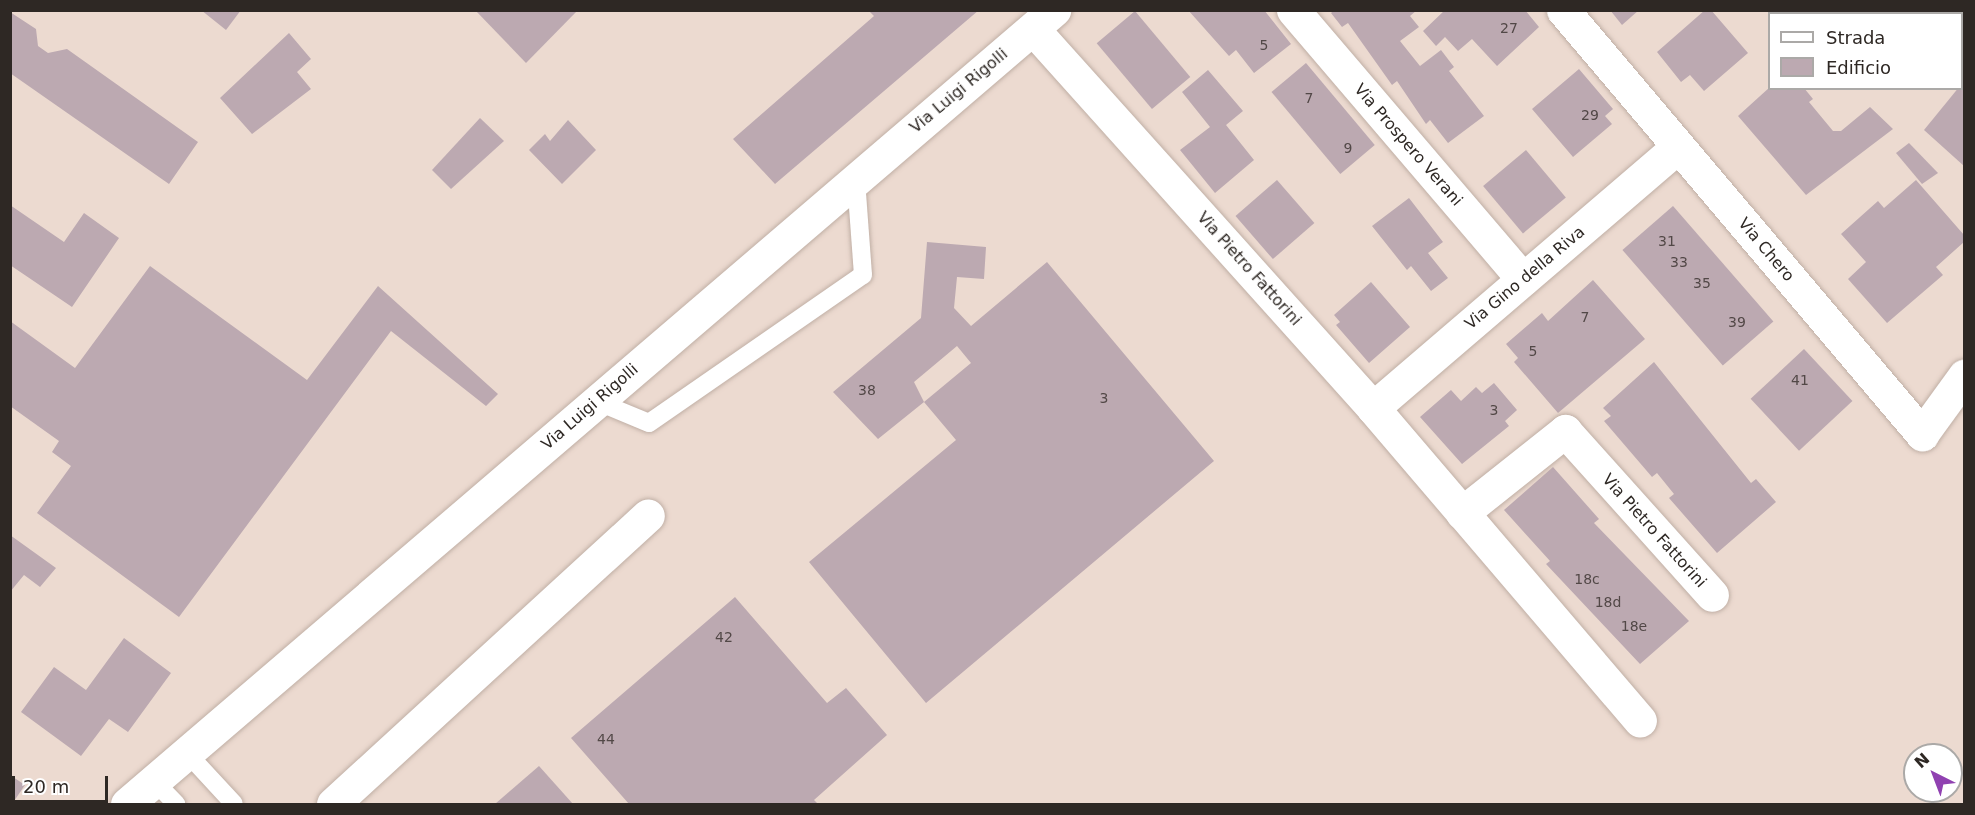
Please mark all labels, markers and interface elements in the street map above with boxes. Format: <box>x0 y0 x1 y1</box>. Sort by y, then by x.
legend <box>1768 12 1963 90</box>
house number: 27 <box>1500 20 1518 36</box>
text: Strada <box>1826 27 1885 48</box>
house number: 5 <box>1260 37 1268 53</box>
street label: Via Luigi Rigolli <box>906 45 1012 137</box>
text: Edificio <box>1826 57 1891 78</box>
street label: Via Prospero Verani <box>1350 80 1466 210</box>
house number: 7 <box>1305 90 1313 106</box>
house number: 29 <box>1581 107 1599 123</box>
house number: 9 <box>1344 140 1352 156</box>
street label: Via Pietro Fattorini <box>1193 208 1305 330</box>
street label: Via Chero <box>1734 214 1798 286</box>
street label: Via Gino della Riva <box>1461 222 1589 334</box>
house number: 31 <box>1658 233 1676 249</box>
house number: 33 <box>1670 254 1688 270</box>
house number: 35 <box>1693 275 1711 291</box>
house number: 7 <box>1581 309 1589 325</box>
house number: 39 <box>1728 314 1746 330</box>
house number: 5 <box>1529 343 1537 359</box>
street label: Via Luigi Rigolli <box>538 360 642 454</box>
house number: 41 <box>1791 372 1809 388</box>
house number: 38 <box>858 382 876 398</box>
house number: 3 <box>1100 390 1108 406</box>
house number: 3 <box>1490 402 1498 418</box>
street label: Via Pietro Fattorini <box>1598 470 1710 592</box>
house number: 18c <box>1574 571 1600 587</box>
house number: 18d <box>1595 594 1621 610</box>
house number: 18e <box>1621 618 1647 634</box>
house number: 42 <box>715 629 733 645</box>
house number: 44 <box>597 731 615 747</box>
north arrow <box>1903 743 1963 803</box>
text: N <box>1911 749 1933 772</box>
scale bar <box>15 764 111 802</box>
text: 20 m <box>23 776 69 797</box>

